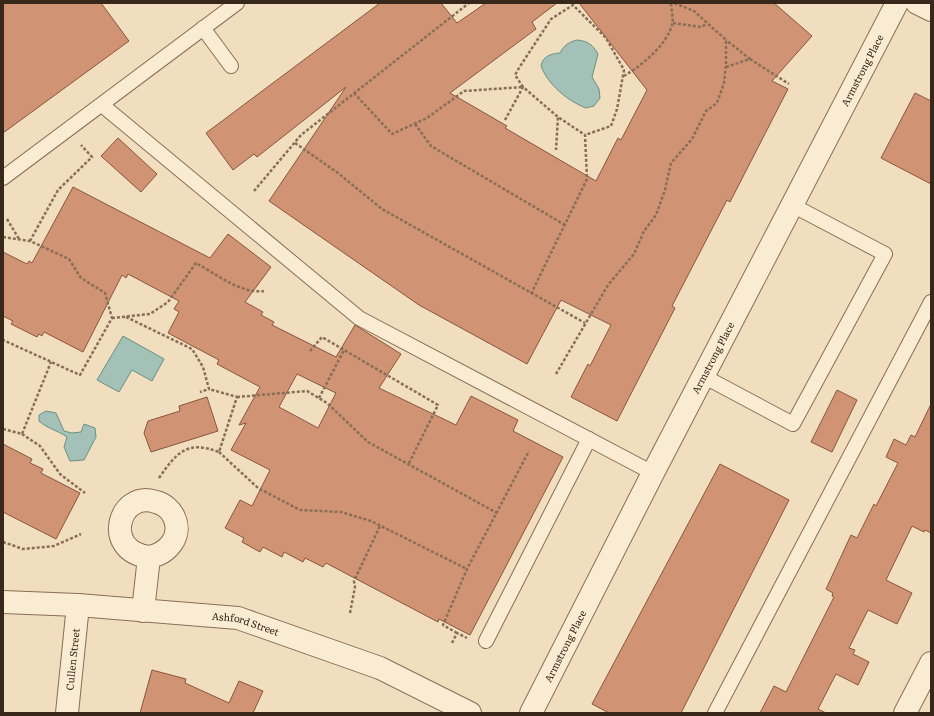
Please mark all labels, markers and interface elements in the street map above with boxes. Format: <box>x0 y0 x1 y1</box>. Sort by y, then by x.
street label: Armstrong Place <box>837 31 887 109</box>
street label: Armstrong Place <box>687 319 737 396</box>
street label: Armstrong Place <box>540 607 589 685</box>
street label: Ashford Street <box>211 608 281 639</box>
street label: Cullen Street <box>61 628 83 691</box>

